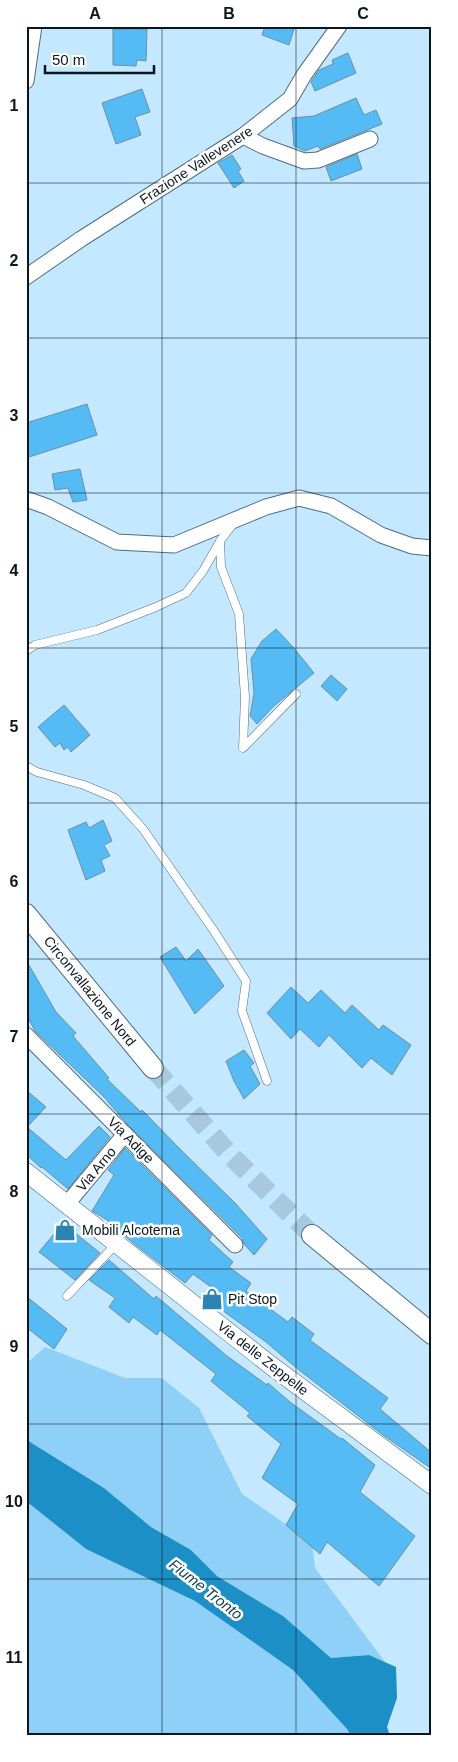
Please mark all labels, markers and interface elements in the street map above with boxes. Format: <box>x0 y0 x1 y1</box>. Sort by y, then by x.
text: A <box>89 5 101 22</box>
text: B <box>223 5 235 22</box>
text: C <box>357 5 369 22</box>
scale bar <box>45 42 154 74</box>
text: 50 m <box>52 51 85 68</box>
text: 1 <box>10 97 19 114</box>
street label: Frazione Vallevenere <box>137 122 256 207</box>
text: 2 <box>10 252 19 269</box>
text: 3 <box>10 407 19 424</box>
text: 4 <box>10 562 19 579</box>
text: 5 <box>10 718 19 735</box>
text: 6 <box>10 873 19 890</box>
street label: Circonvallazione Nord <box>41 933 139 1049</box>
text: 7 <box>10 1028 19 1045</box>
street label: Via Adige <box>105 1114 158 1167</box>
street label: Via Arno <box>73 1144 119 1194</box>
text: 8 <box>10 1183 19 1200</box>
shop icon: Mobili Alcotema <box>52 1217 78 1243</box>
place label: Mobili Alcotema <box>82 1222 180 1238</box>
shop icon: Pit Stop <box>199 1286 225 1312</box>
place label: Pit Stop <box>228 1291 277 1307</box>
street label: Via delle Zeppelle <box>214 1318 312 1399</box>
text: 9 <box>10 1338 19 1355</box>
text: 10 <box>5 1493 23 1510</box>
water label: Fiume Tronto <box>166 1555 246 1623</box>
text: 11 <box>6 1649 23 1666</box>

